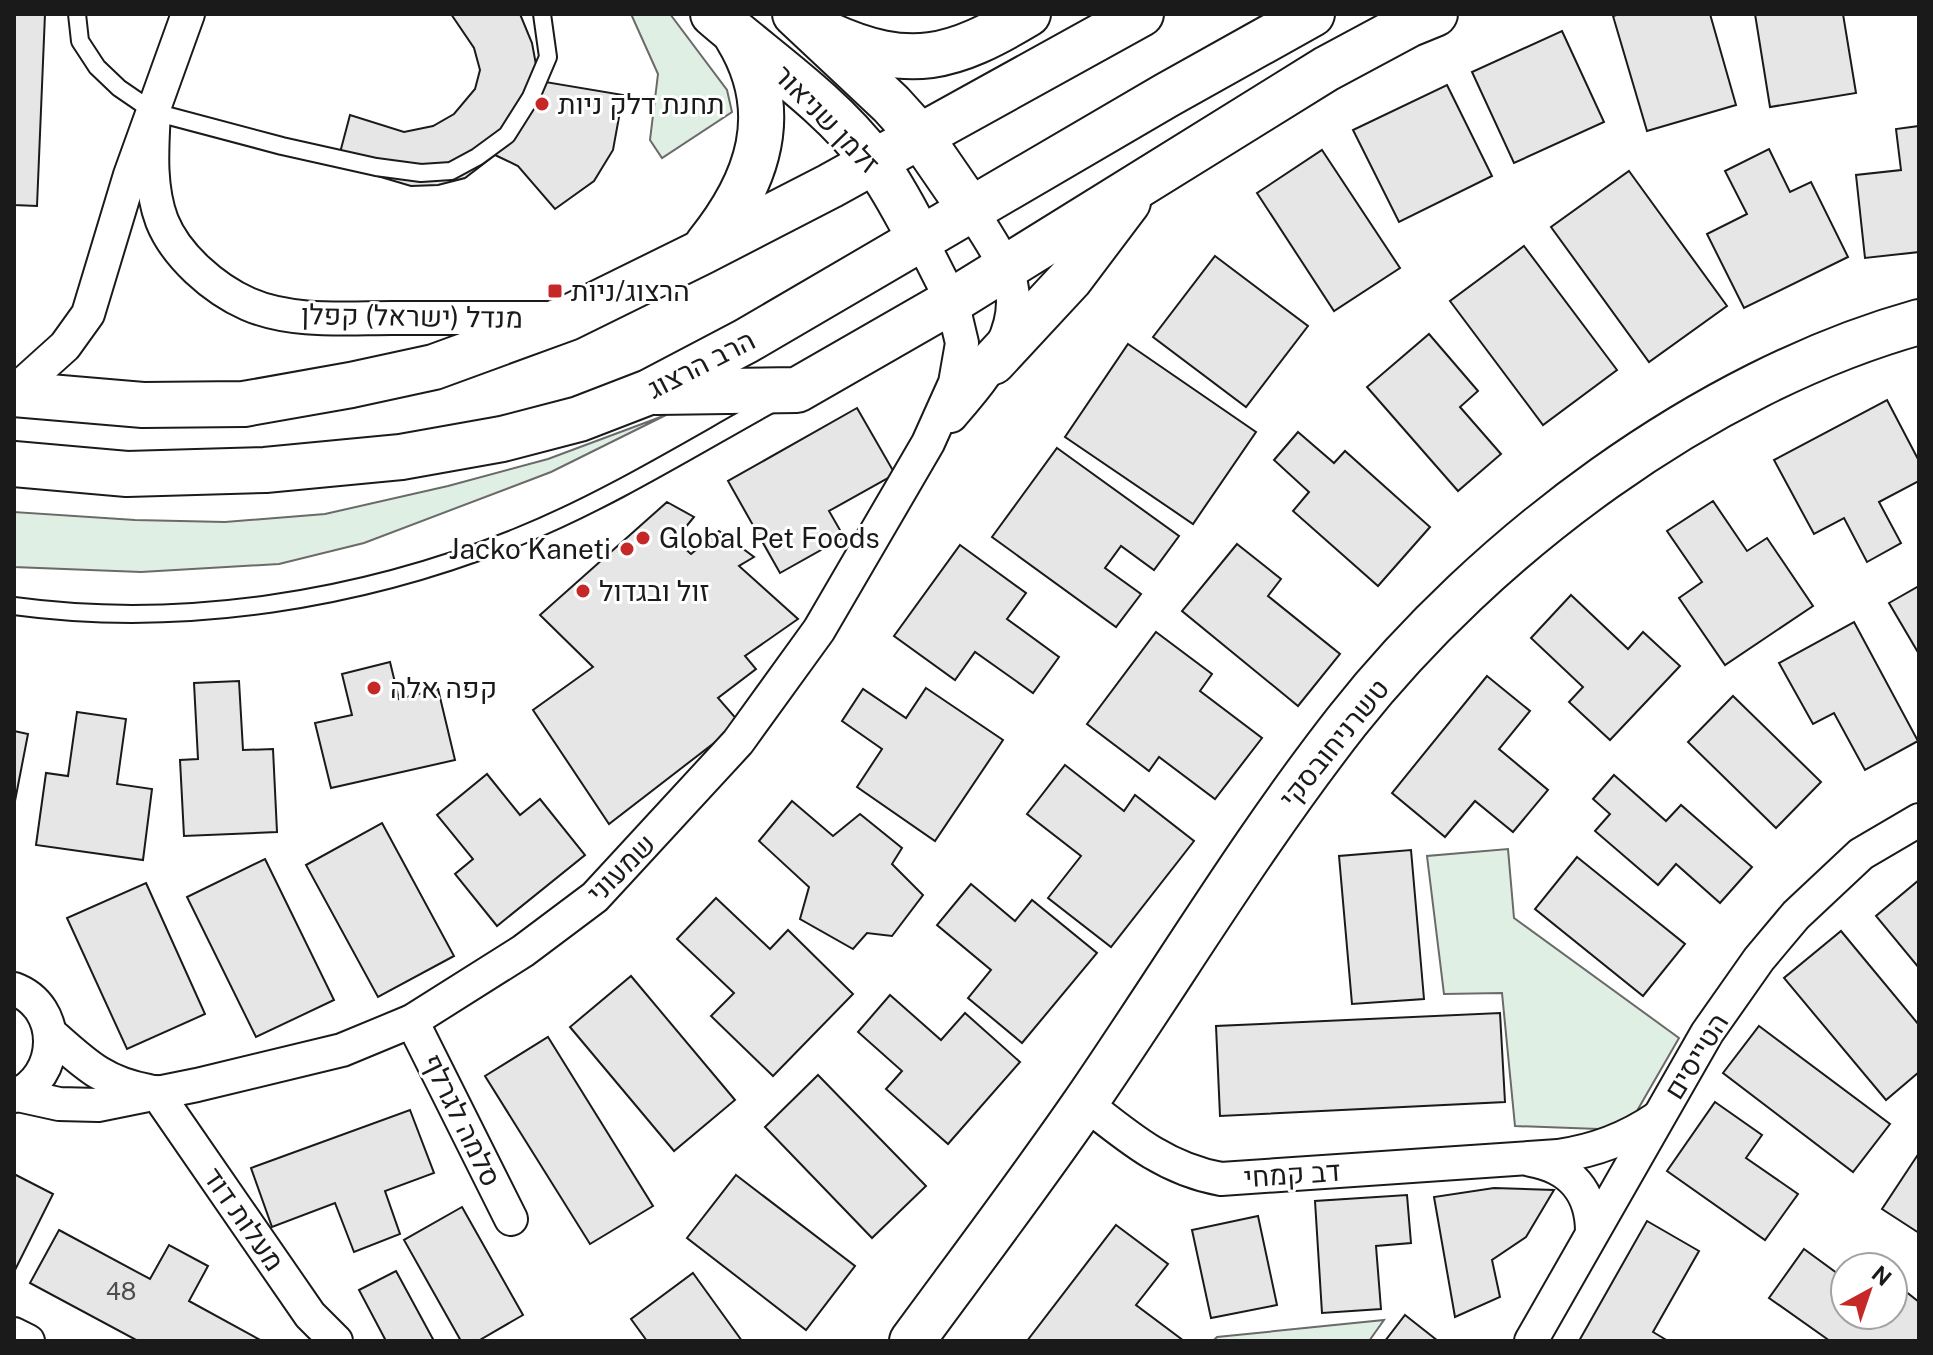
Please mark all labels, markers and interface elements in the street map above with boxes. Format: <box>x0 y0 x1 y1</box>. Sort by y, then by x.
street label: זלמן שניאור <box>768 58 887 180</box>
place label: תחנת דלק ניות <box>558 87 724 120</box>
marker: תחנת דלק ניות <box>533 95 551 113</box>
place label: הרצוג/ניות <box>571 274 690 307</box>
marker: הרצוג/ניות <box>546 282 564 300</box>
street label: מנדל (ישראל) קפלן <box>301 297 523 334</box>
street label: הרב הרצוג <box>641 322 760 405</box>
place label: Global Pet Foods <box>659 521 880 554</box>
marker: Global Pet Foods <box>634 529 652 547</box>
place label: Jacko Kaneti <box>449 532 611 565</box>
marker: Jacko Kaneti <box>618 540 636 558</box>
place label: זול ובגדול <box>599 574 709 607</box>
marker: זול ובגדול <box>574 582 592 600</box>
place label: קפה אלה <box>390 671 497 704</box>
street label: טשרניחובסקי <box>1272 672 1395 814</box>
marker: קפה אלה <box>365 679 383 697</box>
street label: שמעוני <box>580 827 662 909</box>
street label: הטייסים <box>1656 1007 1735 1105</box>
street label: סלמה לגרלף <box>416 1048 509 1191</box>
street label: דב קמחי <box>1243 1154 1341 1193</box>
street label: מעלות דוד <box>197 1161 292 1277</box>
north arrow <box>1829 1251 1909 1331</box>
text: N <box>1867 1260 1897 1291</box>
house number: 48 <box>106 1277 136 1305</box>

